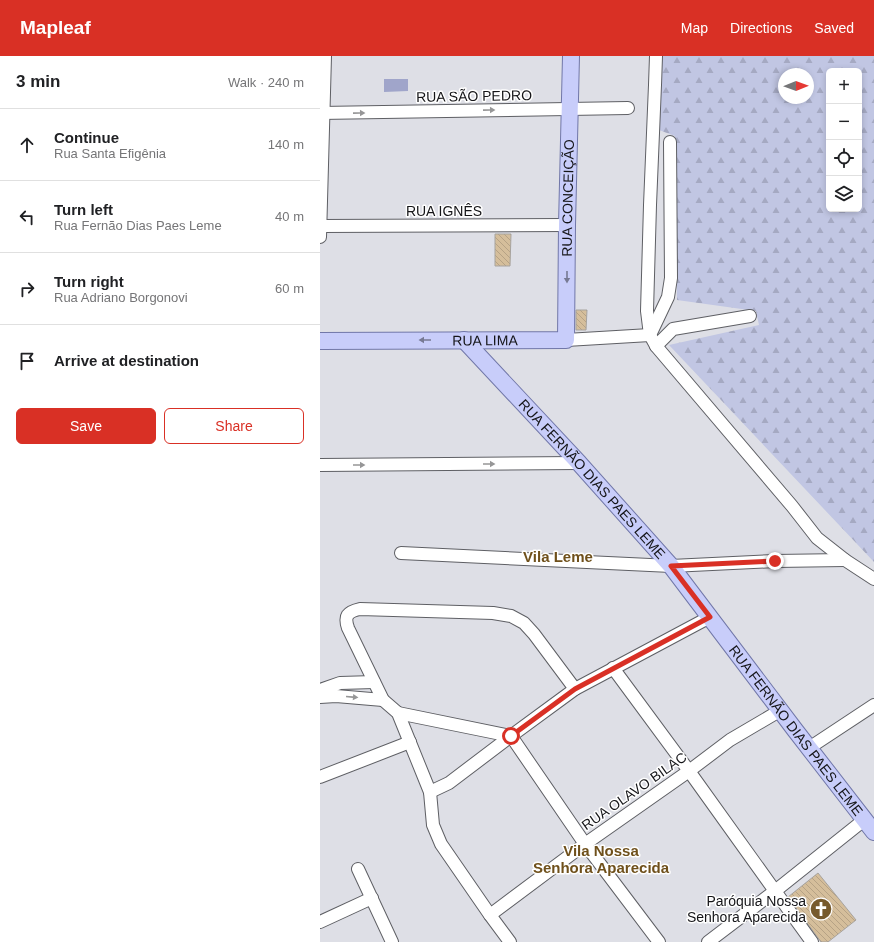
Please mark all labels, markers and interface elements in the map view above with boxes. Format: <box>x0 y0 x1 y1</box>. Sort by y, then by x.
text: Mapleaf <box>20 17 91 38</box>
text: Map <box>681 20 708 36</box>
text: Directions <box>730 20 792 36</box>
text: Saved <box>814 20 854 36</box>
north arrow <box>778 68 814 104</box>
map controls <box>826 68 862 212</box>
button: + <box>826 68 862 104</box>
text: 3 min <box>16 72 60 91</box>
text: Walk · 240 m <box>228 75 304 90</box>
street label: RUA SÃO PEDRO <box>416 87 532 105</box>
button: − <box>826 104 862 140</box>
one-way arrow <box>483 107 496 113</box>
one-way arrow <box>353 109 365 116</box>
text: Continue <box>54 129 119 146</box>
icon: ahead <box>16 134 38 156</box>
text: 140 m <box>268 137 304 152</box>
street label: RUA CONCEIÇÃO <box>559 139 577 257</box>
button: locate <box>826 140 862 176</box>
text: Rua Santa Efigênia <box>54 146 166 161</box>
button: layers <box>826 176 862 212</box>
text: Turn left <box>54 201 113 218</box>
street label: RUA IGNÊS <box>406 203 482 219</box>
icon: left <box>16 206 38 228</box>
text: 40 m <box>275 209 304 224</box>
text: Rua Fernão Dias Paes Leme <box>54 218 222 233</box>
one-way arrow <box>564 271 570 284</box>
text: Turn right <box>54 273 124 290</box>
icon: right <box>16 278 38 300</box>
text: 60 m <box>275 281 304 296</box>
text: Rua Adriano Borgonovi <box>54 290 188 305</box>
street label: RUA LIMA <box>452 332 518 348</box>
one-way arrow <box>418 337 431 343</box>
icon: arrive <box>16 350 38 372</box>
text: Arrive at destination <box>54 352 199 369</box>
street label: RUA FERNÃO DIAS PAES LEME <box>516 396 669 562</box>
button: Save <box>16 408 156 444</box>
button: Share <box>164 408 304 444</box>
one-way arrow <box>353 461 365 468</box>
one-way arrow <box>483 461 496 467</box>
district label: Vila Leme <box>523 548 593 565</box>
route end <box>766 552 784 570</box>
street label: RUA FERNÃO DIAS PAES LEME <box>726 642 866 819</box>
one-way arrow <box>346 694 358 700</box>
route start <box>502 727 520 745</box>
street label: RUA OLAVO BILAC <box>579 749 689 833</box>
district label: Vila Nossa Senhora Aparecida <box>533 842 670 876</box>
place label: Paróquia Nossa Senhora Aparecida <box>687 893 806 925</box>
church icon: Paróquia Nossa Senhora Aparecida <box>808 896 834 922</box>

